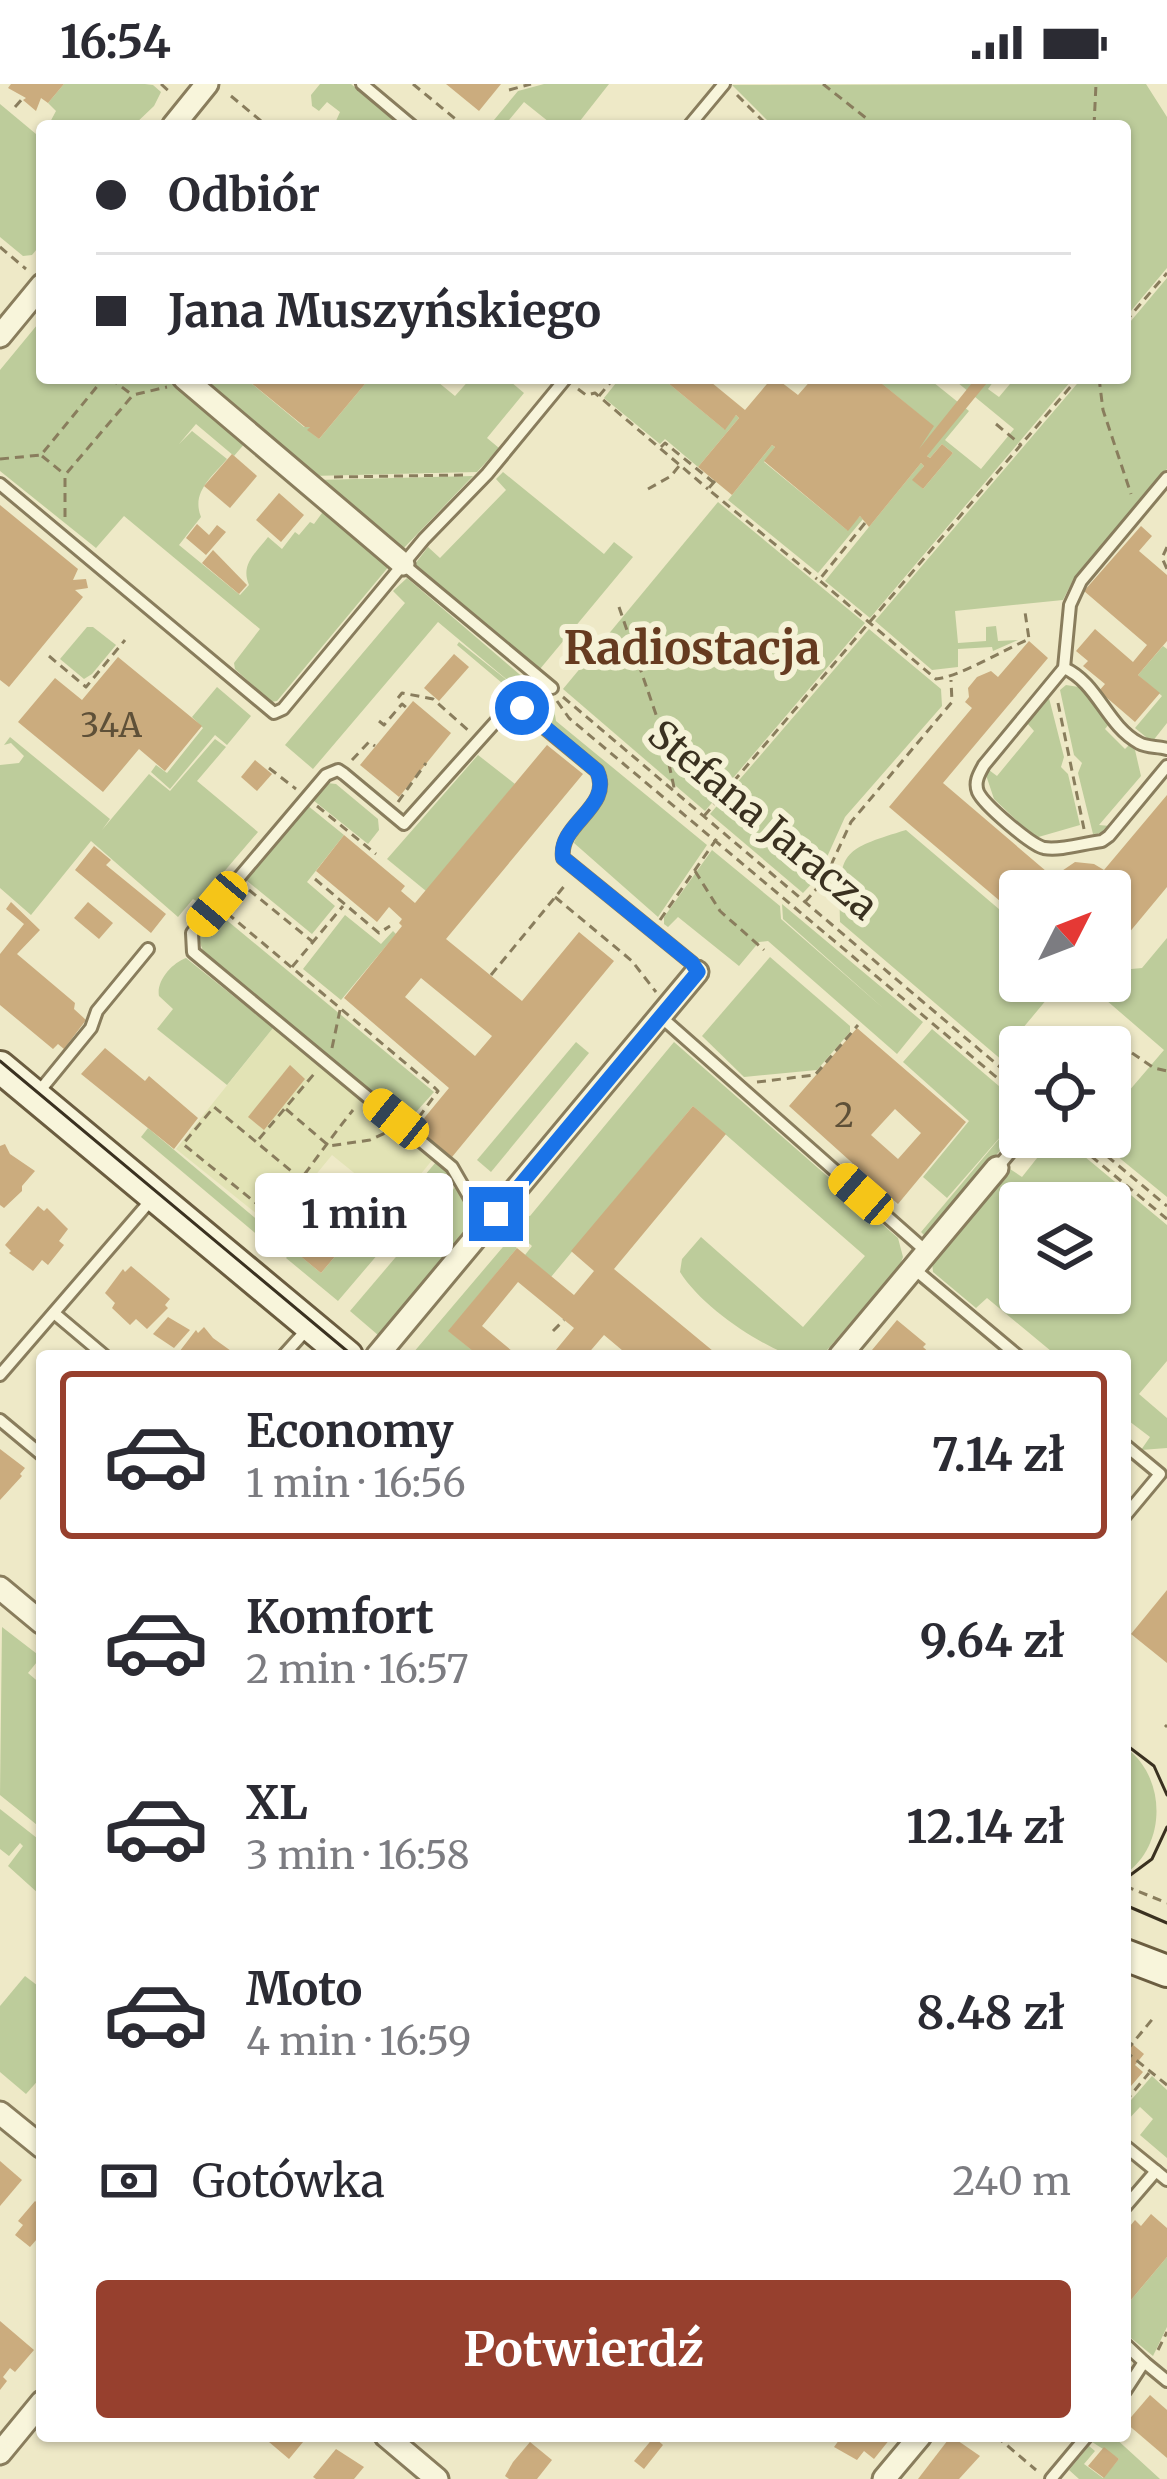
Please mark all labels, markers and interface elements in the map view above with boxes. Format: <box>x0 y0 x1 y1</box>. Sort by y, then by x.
text: 16:54 <box>60 14 171 70</box>
text: Odbiór <box>168 167 320 223</box>
text: Jana Muszyńskiego <box>168 283 601 339</box>
district label: Radiostacja <box>564 620 820 676</box>
route start <box>495 681 549 735</box>
house number: 34A <box>80 705 143 746</box>
street label: Stefana Jaracza <box>638 710 888 930</box>
car <box>180 865 254 943</box>
north arrow <box>999 870 1131 1002</box>
map controls <box>999 870 1131 1314</box>
button: locate <box>999 1026 1131 1158</box>
car <box>357 1082 435 1156</box>
house number: 2 <box>834 1095 854 1136</box>
car <box>822 1157 900 1231</box>
callout: 1 min <box>256 1172 454 1256</box>
button: layers <box>999 1182 1131 1314</box>
route end <box>469 1187 523 1241</box>
text: 1 min <box>301 1190 407 1239</box>
icon: car <box>102 1401 210 1509</box>
text: Economy <box>246 1403 454 1459</box>
text: 7.14 zł <box>931 1427 1065 1483</box>
text: 1 min · 16:56 <box>246 1459 466 1508</box>
icon: car <box>102 1587 210 1695</box>
text: Komfort <box>246 1589 434 1645</box>
text: 9.64 zł <box>920 1613 1065 1669</box>
text: 2 min · 16:57 <box>246 1645 469 1694</box>
icon: car <box>102 1773 210 1881</box>
text: XL <box>246 1775 308 1831</box>
text: 12.14 zł <box>906 1799 1065 1855</box>
text: 3 min · 16:58 <box>246 1831 470 1880</box>
icon: car <box>102 1959 210 2067</box>
text: Moto <box>246 1961 362 2017</box>
text: 8.48 zł <box>917 1985 1065 2041</box>
text: 4 min · 16:59 <box>246 2017 471 2066</box>
icon: cash <box>96 2148 162 2214</box>
text: Gotówka <box>192 2153 385 2209</box>
text: 240 m <box>952 2157 1071 2206</box>
button: Potwierdź <box>96 2280 1071 2418</box>

